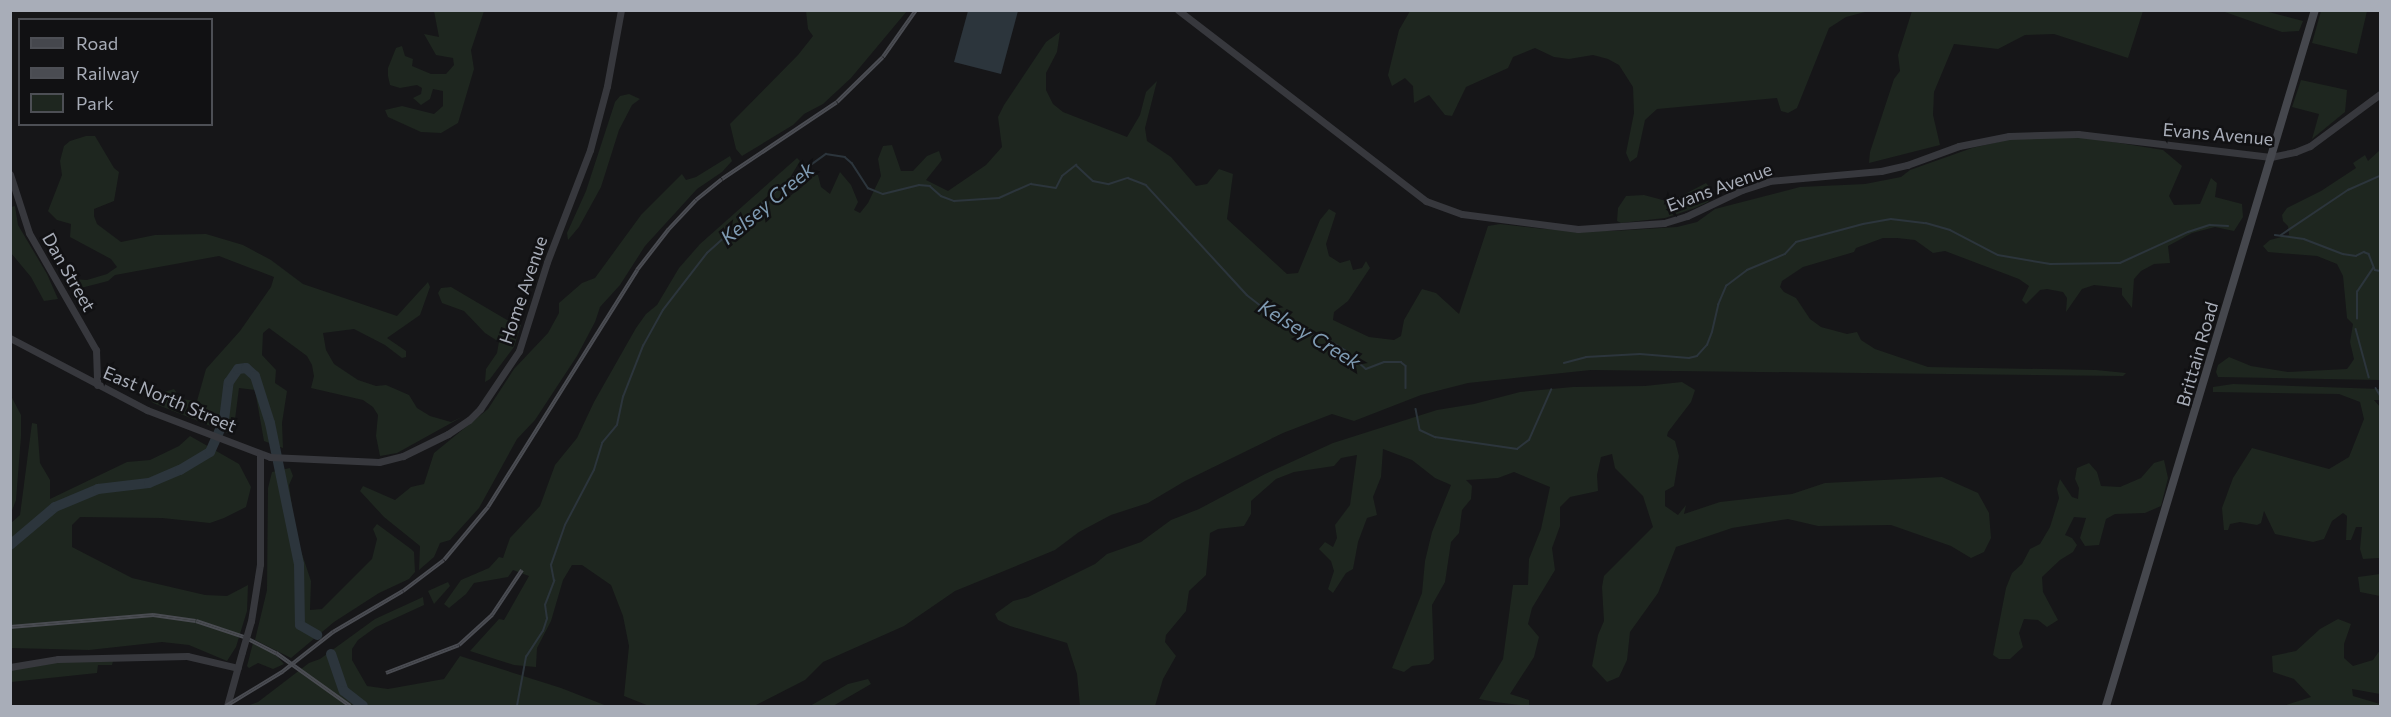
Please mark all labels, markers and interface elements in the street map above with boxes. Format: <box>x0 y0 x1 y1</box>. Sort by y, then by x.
legend <box>18 18 213 126</box>
text: Road <box>76 32 118 54</box>
text: Railway <box>76 62 139 84</box>
text: Park <box>76 92 114 114</box>
street label: Evans Avenue <box>2162 118 2274 150</box>
water label: Kelsey Creek <box>715 157 819 249</box>
street label: Evans Avenue <box>1663 158 1775 216</box>
street label: Dan Street <box>38 229 100 315</box>
street label: Home Avenue <box>494 233 552 347</box>
water label: Kelsey Creek <box>1255 294 1365 374</box>
street label: Brittain Road <box>2172 299 2222 409</box>
street label: East North Street <box>100 361 240 437</box>

